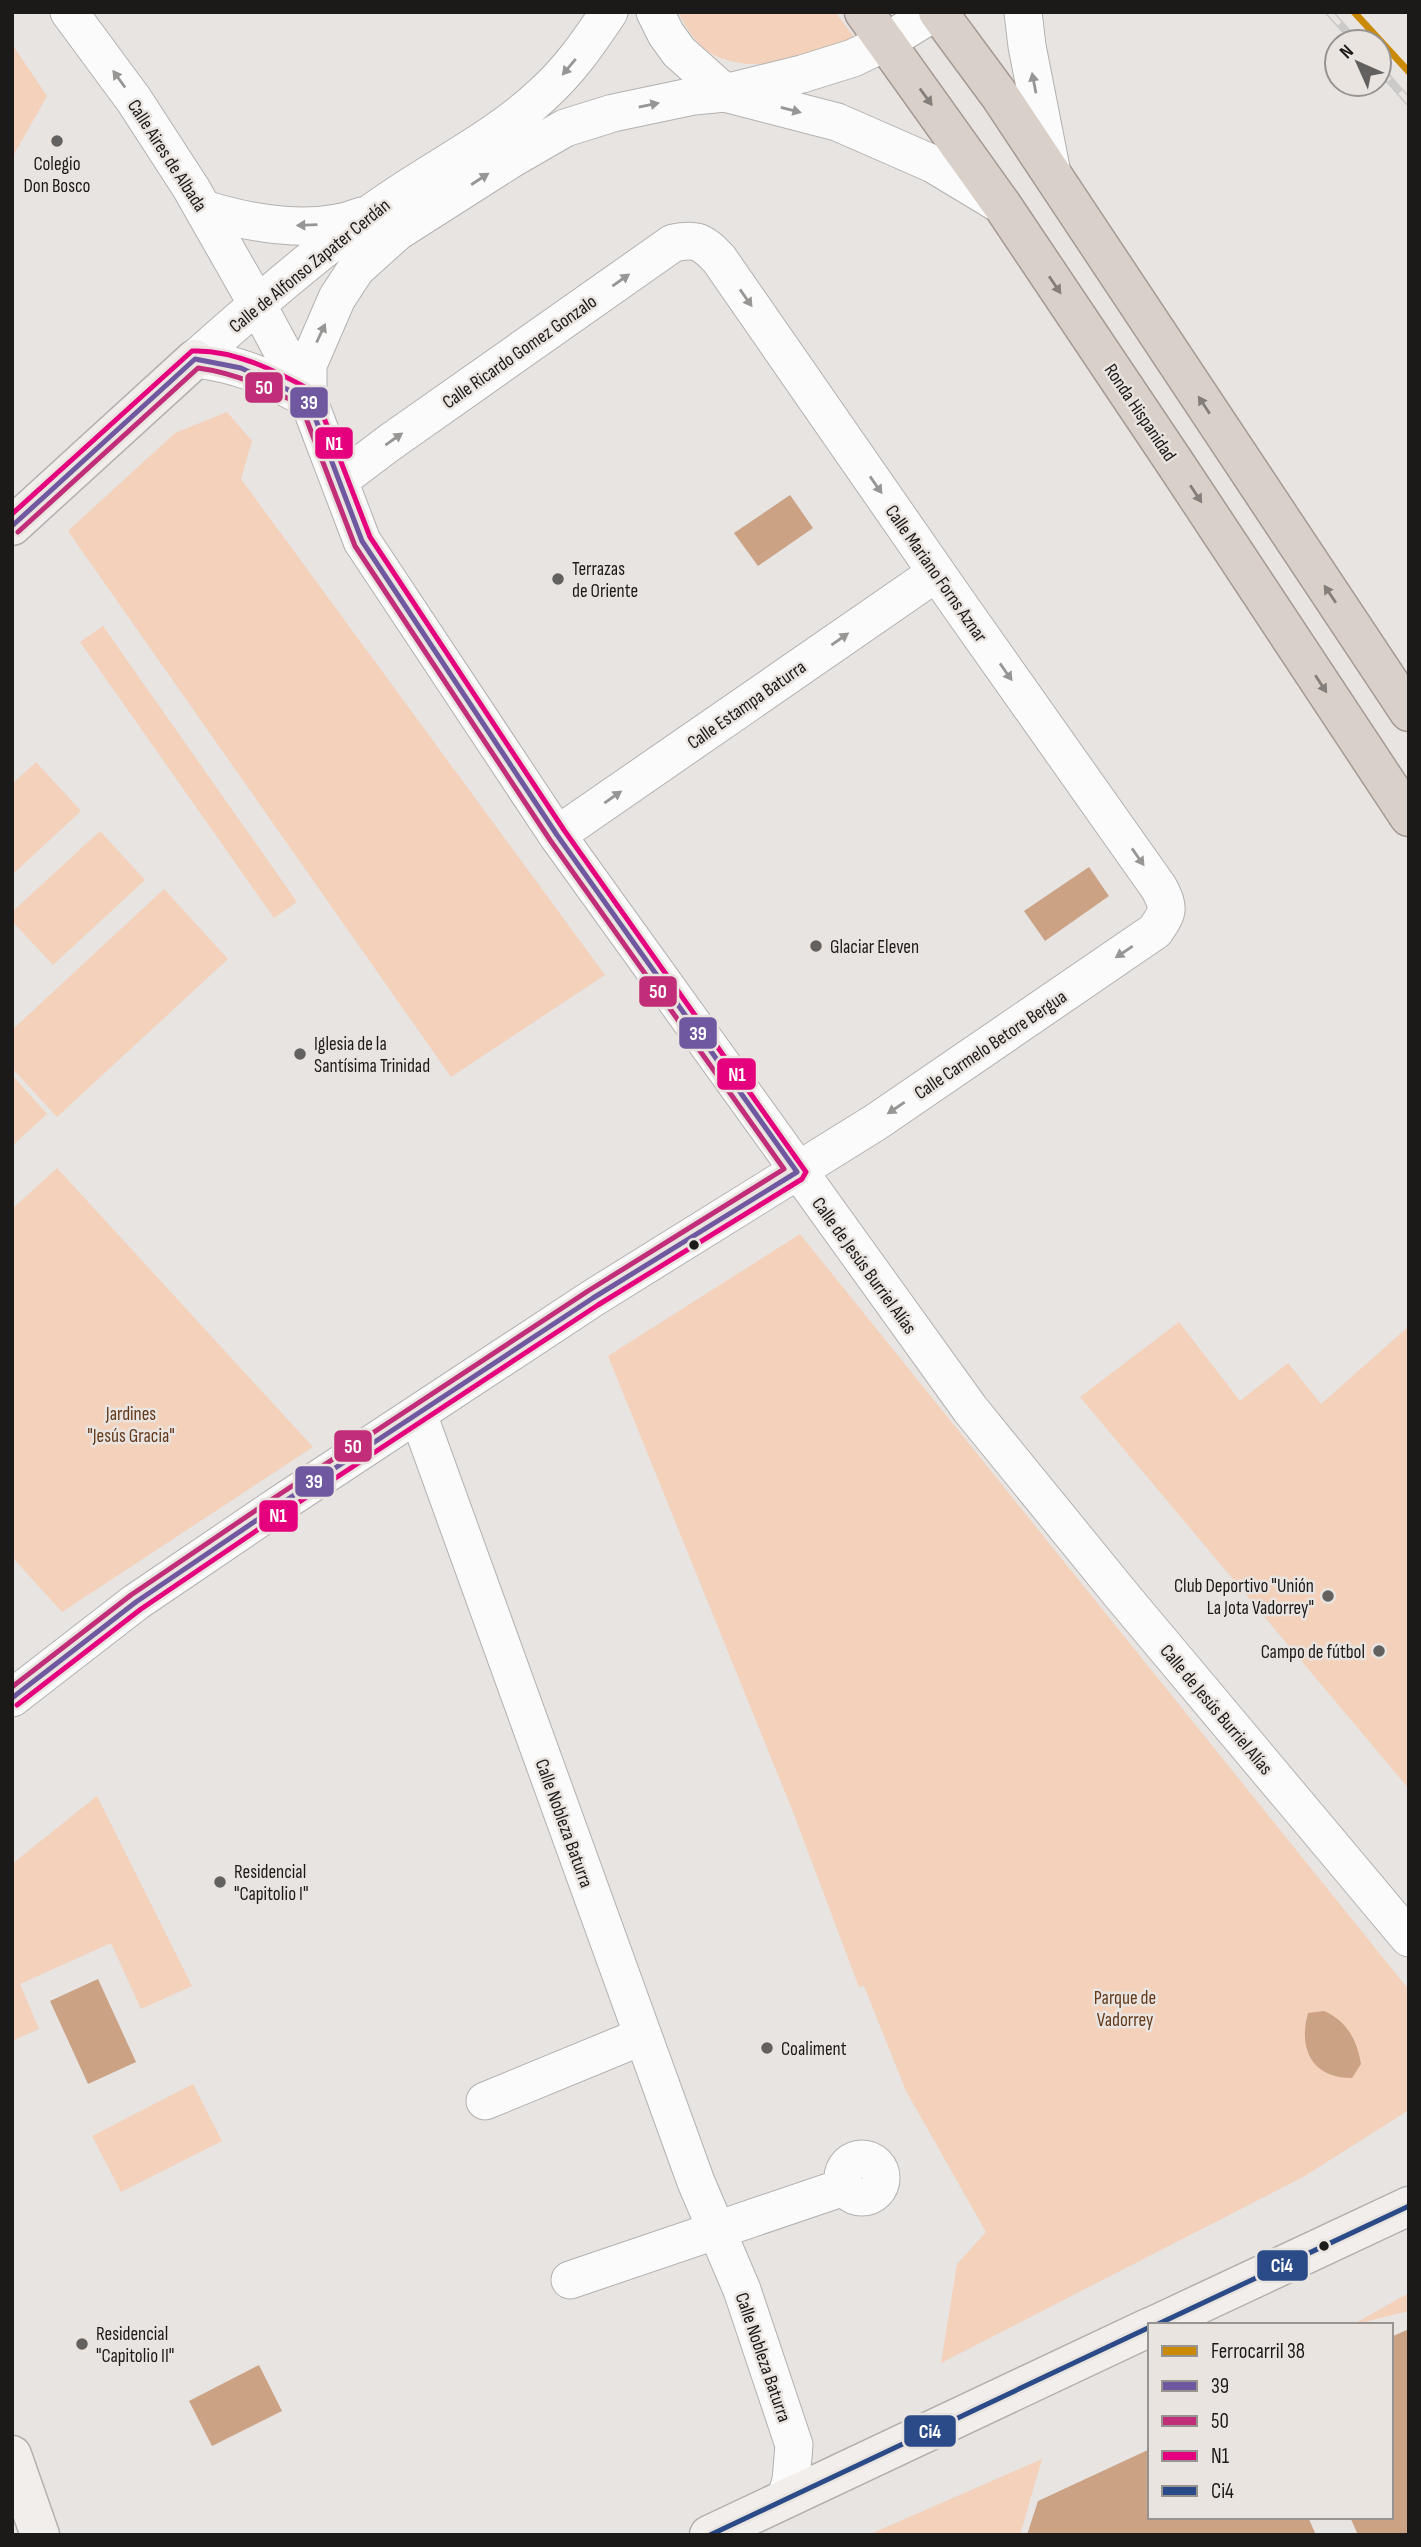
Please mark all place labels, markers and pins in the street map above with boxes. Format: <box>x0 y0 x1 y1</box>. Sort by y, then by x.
marker: Colegio Don Bosco <box>49 133 65 149</box>
place label: Colegio Don Bosco <box>24 153 90 198</box>
place label: Terrazas de Oriente <box>572 558 638 603</box>
marker: Terrazas de Oriente <box>550 571 566 587</box>
place label: Glaciar Eleven <box>830 936 919 959</box>
marker: Glaciar Eleven <box>808 938 824 954</box>
place label: Iglesia de la Santísima Trinidad <box>314 1033 430 1078</box>
marker: Iglesia de la Santísima Trinidad <box>292 1046 308 1062</box>
unlabelled marker <box>687 1238 701 1252</box>
place label: Club Deportivo "Unión La Jota Vadorrey" <box>1174 1575 1314 1620</box>
marker: Club Deportivo "Unión La Jota Vadorrey" <box>1320 1588 1336 1604</box>
place label: Campo de fútbol <box>1261 1641 1365 1664</box>
marker: Campo de fútbol <box>1371 1643 1387 1659</box>
place label: Residencial "Capitolio I" <box>234 1861 308 1906</box>
marker: Residencial "Capitolio I" <box>212 1874 228 1890</box>
place label: Coaliment <box>781 2038 847 2061</box>
marker: Coaliment <box>759 2040 775 2056</box>
unlabelled marker <box>1317 2239 1331 2253</box>
place label: Residencial "Capitolio II" <box>96 2323 174 2368</box>
marker: Residencial "Capitolio II" <box>74 2336 90 2352</box>

